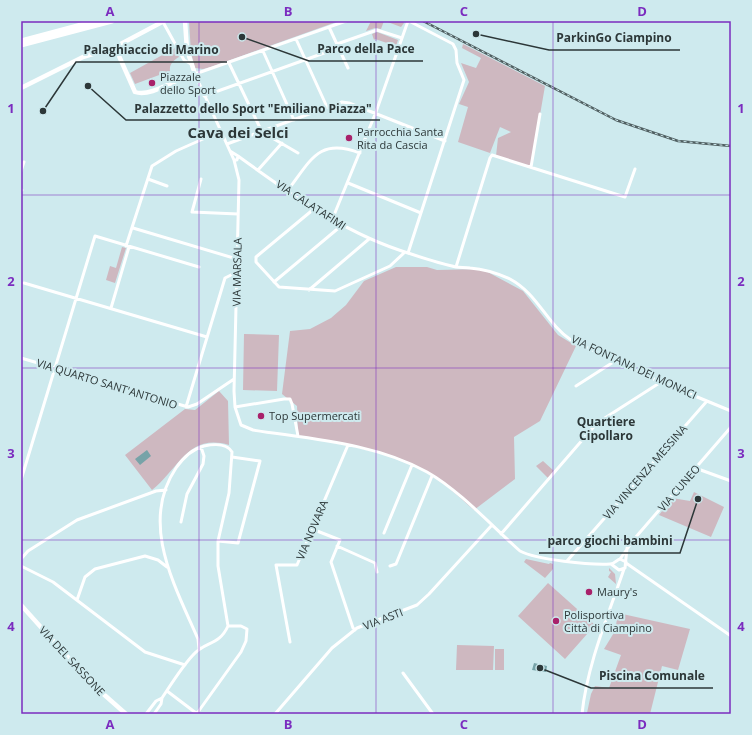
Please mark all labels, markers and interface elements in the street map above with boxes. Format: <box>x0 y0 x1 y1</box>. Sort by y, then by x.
text: A <box>106 2 115 20</box>
text: B <box>284 2 293 20</box>
text: C <box>460 2 468 20</box>
text: D <box>637 2 647 20</box>
callout: ParkinGo Ciampino <box>549 26 680 50</box>
text: ParkinGo Ciampino <box>556 29 672 46</box>
callout: Parco della Pace <box>309 37 423 61</box>
callout: Palaghiaccio di Marino <box>76 38 227 62</box>
text: Parco della Pace <box>317 40 415 57</box>
text: Palaghiaccio di Marino <box>83 41 219 58</box>
place label: Piazzale dello Sport <box>160 69 216 97</box>
marker: Piazzale dello Sport <box>147 78 157 88</box>
callout: Palazzetto dello Sport "Emiliano Piazza" <box>126 96 380 120</box>
text: 1 <box>7 99 15 117</box>
text: 1 <box>737 99 745 117</box>
text: Palazzetto dello Sport "Emiliano Piazza" <box>134 100 372 117</box>
district label: Cava dei Selci <box>188 122 288 142</box>
place label: Parrocchia Santa Rita da Cascia <box>357 124 443 152</box>
marker: Parrocchia Santa Rita da Cascia <box>344 133 354 143</box>
street label: VIA CALATAFIMI <box>273 176 349 233</box>
street label: VIA MARSALA <box>228 237 245 307</box>
text: 2 <box>7 272 15 290</box>
text: 2 <box>737 272 745 290</box>
street label: VIA FONTANA DEI MONACI <box>569 331 699 402</box>
street label: VIA QUARTO SANT'ANTONIO <box>35 355 180 412</box>
place label: Top Supermercati <box>269 408 360 423</box>
marker: Top Supermercati <box>256 411 266 421</box>
district label: Quartiere Cipollaro <box>577 413 635 444</box>
street label: VIA VINCENZA MESSINA <box>599 421 690 522</box>
text: 3 <box>7 444 15 462</box>
text: 3 <box>737 444 745 462</box>
street label: VIA CUNEO <box>654 461 703 514</box>
street label: VIA NOVARA <box>292 498 331 562</box>
callout: parco giochi bambini <box>539 529 680 553</box>
text: parco giochi bambini <box>547 532 673 549</box>
place label: Maury's <box>597 584 637 599</box>
marker: Maury's <box>584 587 594 597</box>
street label: VIA ASTI <box>361 604 405 633</box>
place label: Polisportiva Città di Ciampino <box>564 607 652 635</box>
marker: Polisportiva Città di Ciampino <box>551 616 561 626</box>
text: 4 <box>7 617 15 635</box>
text: 4 <box>737 617 745 635</box>
street label: VIA DEL SASSONE <box>36 623 109 699</box>
callout: Piscina Comunale <box>591 664 713 688</box>
text: Piscina Comunale <box>599 667 705 684</box>
text: A <box>106 715 115 733</box>
text: B <box>284 715 293 733</box>
text: C <box>460 715 468 733</box>
text: D <box>637 715 647 733</box>

